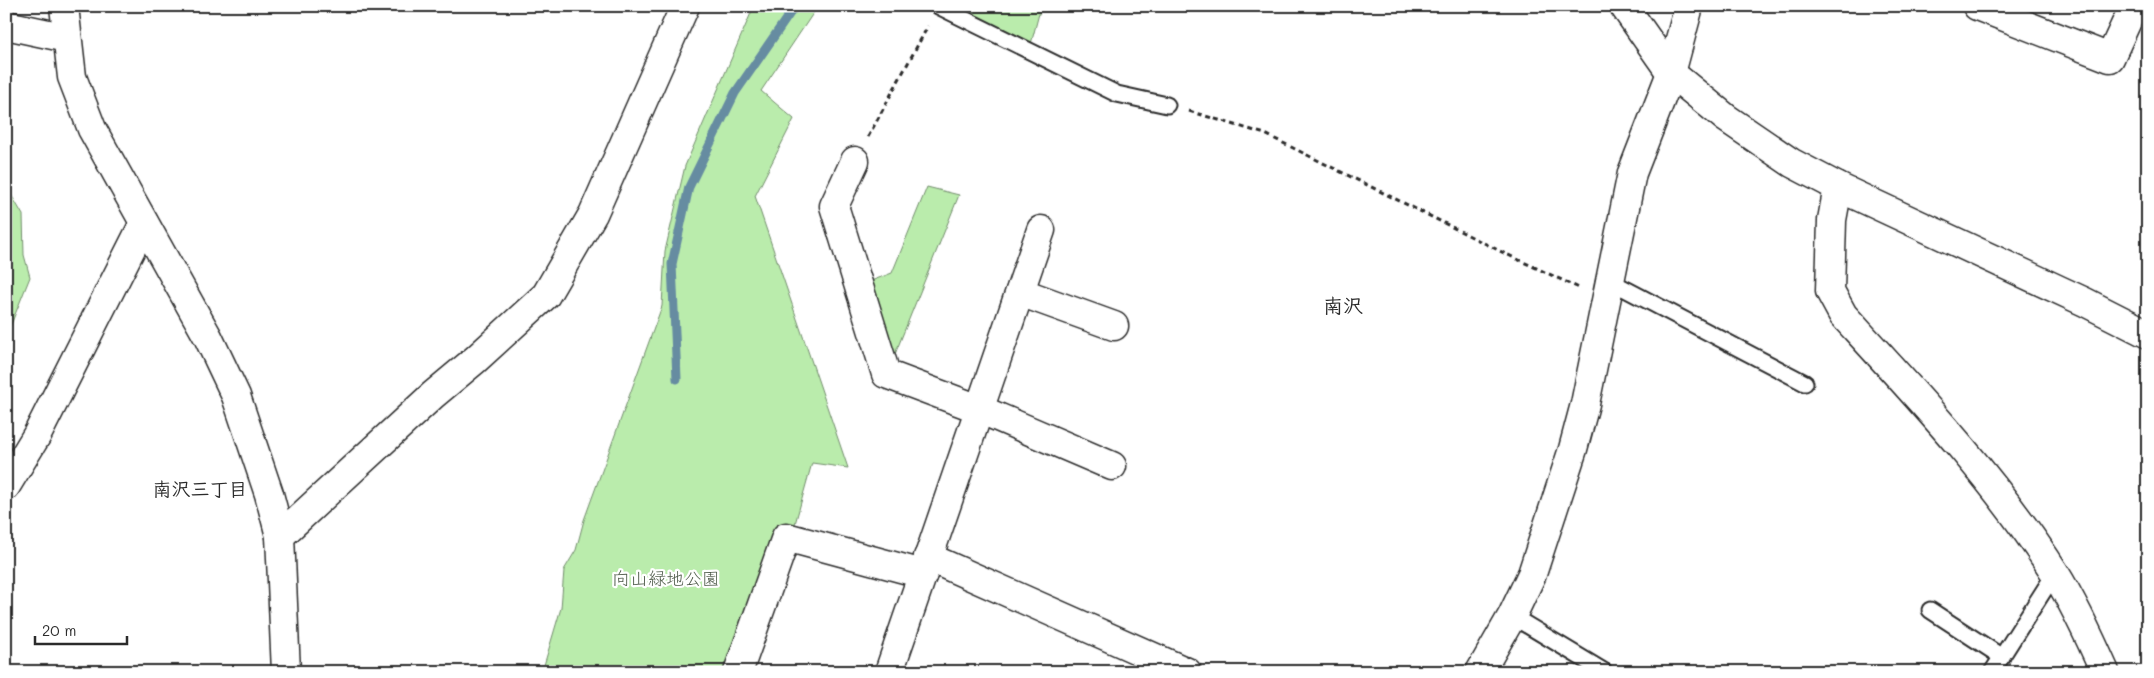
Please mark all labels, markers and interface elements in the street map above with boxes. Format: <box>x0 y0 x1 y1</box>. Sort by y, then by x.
district label: 南沢 <box>1323 292 1363 318</box>
district label: 南沢三丁目 <box>152 476 248 501</box>
park label: 向山緑地公園 <box>612 566 720 590</box>
scale bar <box>35 613 128 645</box>
text: 20 m <box>42 620 76 640</box>

